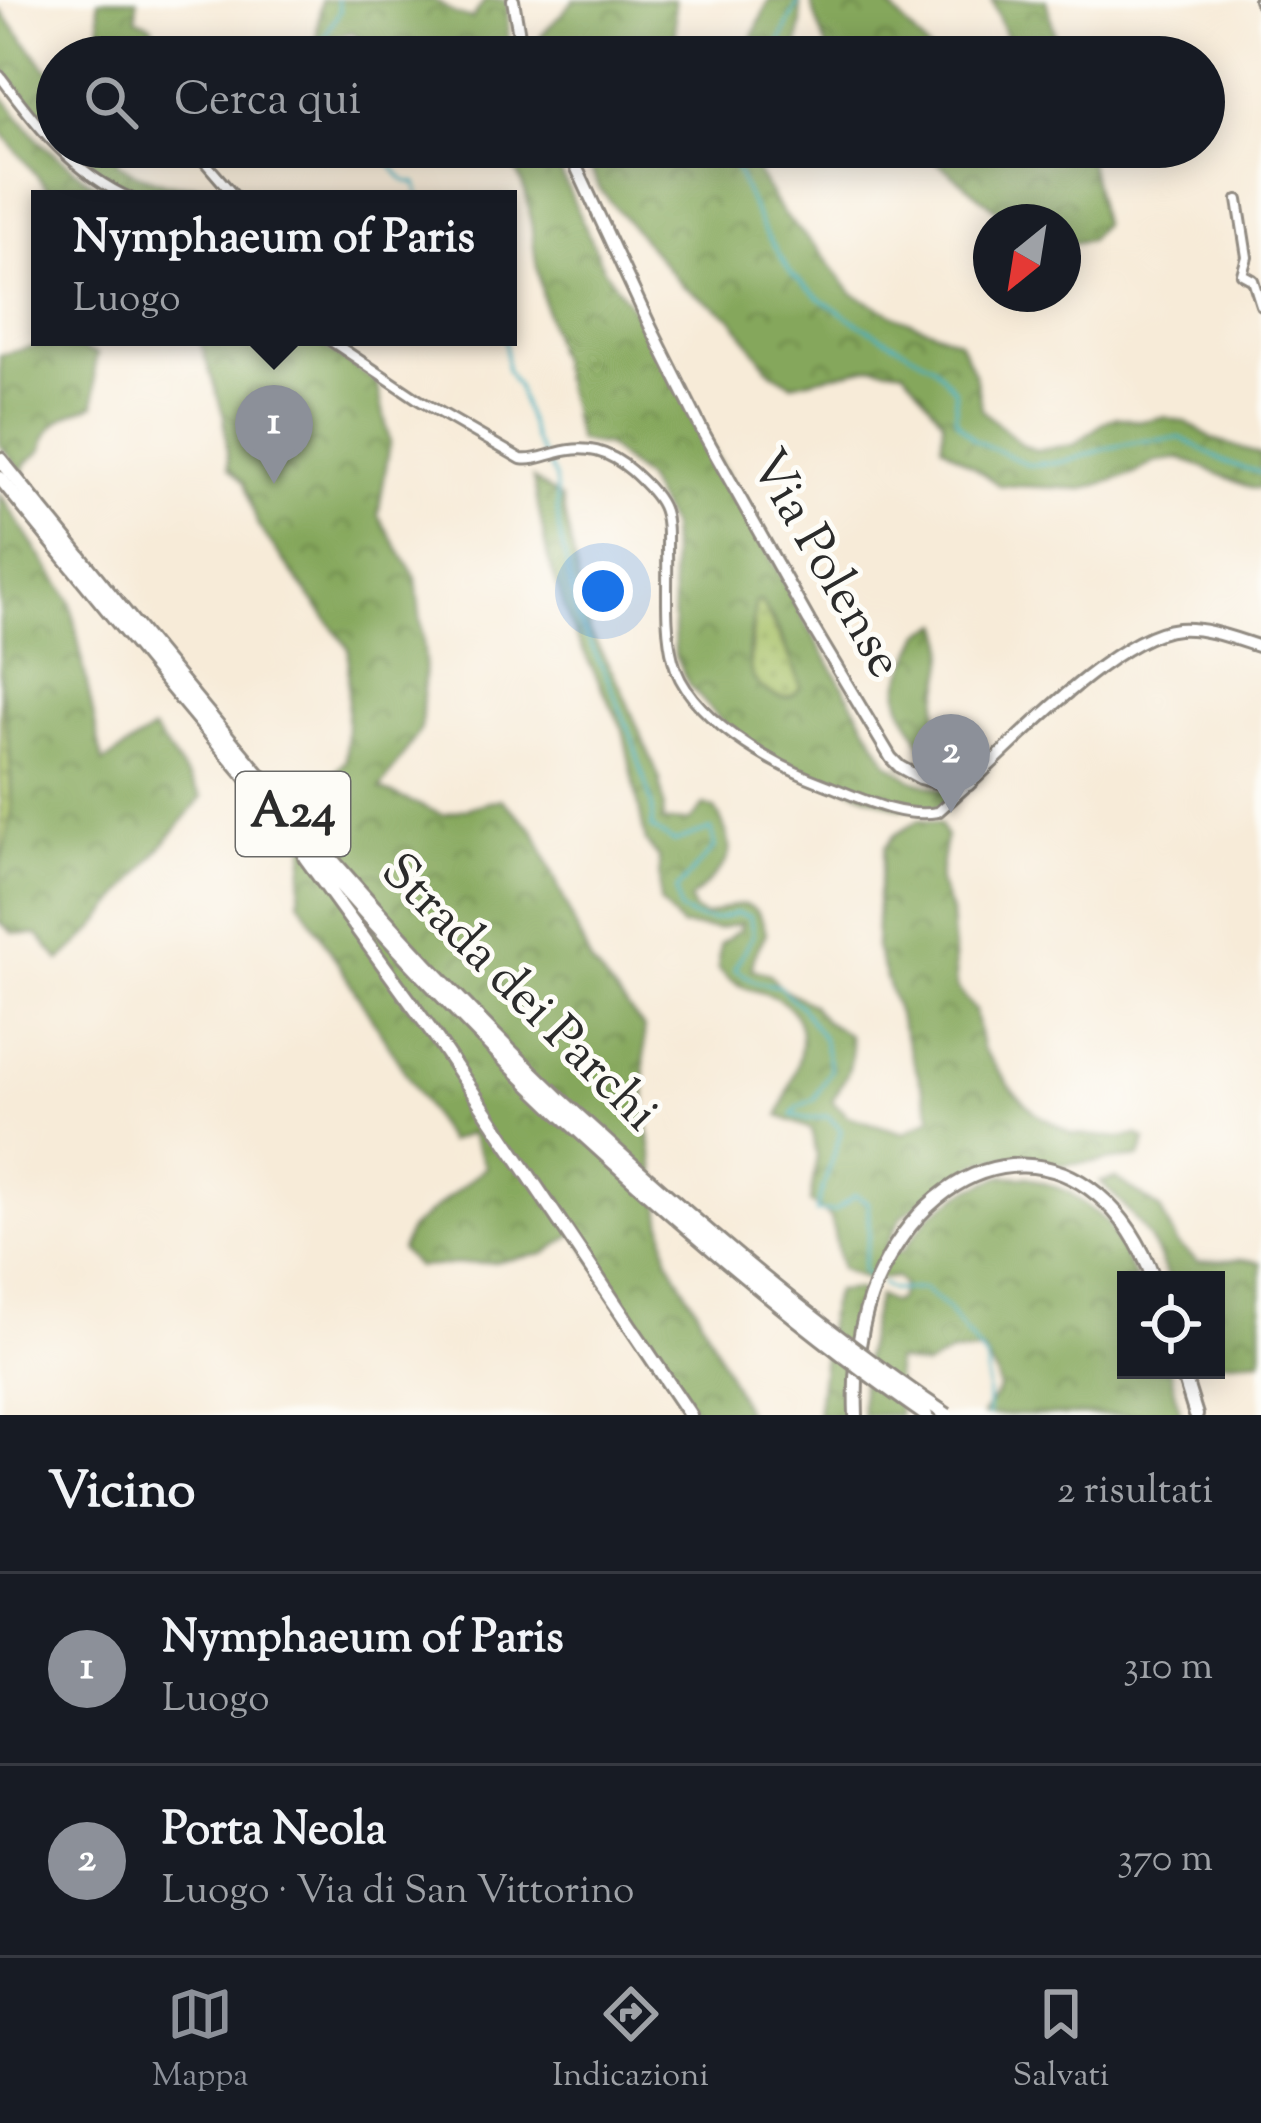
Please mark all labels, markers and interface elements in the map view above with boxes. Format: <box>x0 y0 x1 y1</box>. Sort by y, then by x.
search box <box>36 36 1225 168</box>
icon: search <box>78 69 144 135</box>
text: Cerca qui <box>174 70 361 135</box>
popup <box>31 190 517 346</box>
north arrow <box>973 204 1081 312</box>
text: Nymphaeum of Paris <box>73 208 475 273</box>
text: Luogo <box>73 273 181 329</box>
pin: 1 <box>235 385 313 484</box>
street label: Via Polense <box>729 437 919 693</box>
your location <box>573 561 633 621</box>
pin: 2 <box>912 714 990 813</box>
road number: A24 <box>236 772 350 856</box>
street label: Strada dei Parchi <box>362 838 674 1150</box>
map controls <box>1117 1271 1225 1379</box>
button: locate <box>1117 1271 1225 1379</box>
text: Vicino <box>48 1457 195 1530</box>
text: 2 risultati <box>1057 1465 1213 1521</box>
text: Nymphaeum of Paris <box>162 1608 564 1673</box>
text: 1 <box>80 1641 94 1697</box>
text: 310 m <box>1123 1641 1213 1697</box>
text: Luogo <box>162 1673 269 1729</box>
text: Porta Neola <box>162 1800 387 1865</box>
text: 2 <box>78 1833 96 1889</box>
text: 370 m <box>1117 1833 1213 1889</box>
text: Luogo · Via di San Vittorino <box>162 1865 634 1921</box>
tab: Mappa <box>152 1981 249 2101</box>
tab: Indicazioni <box>552 1981 709 2101</box>
tab: Salvati <box>1013 1981 1109 2101</box>

